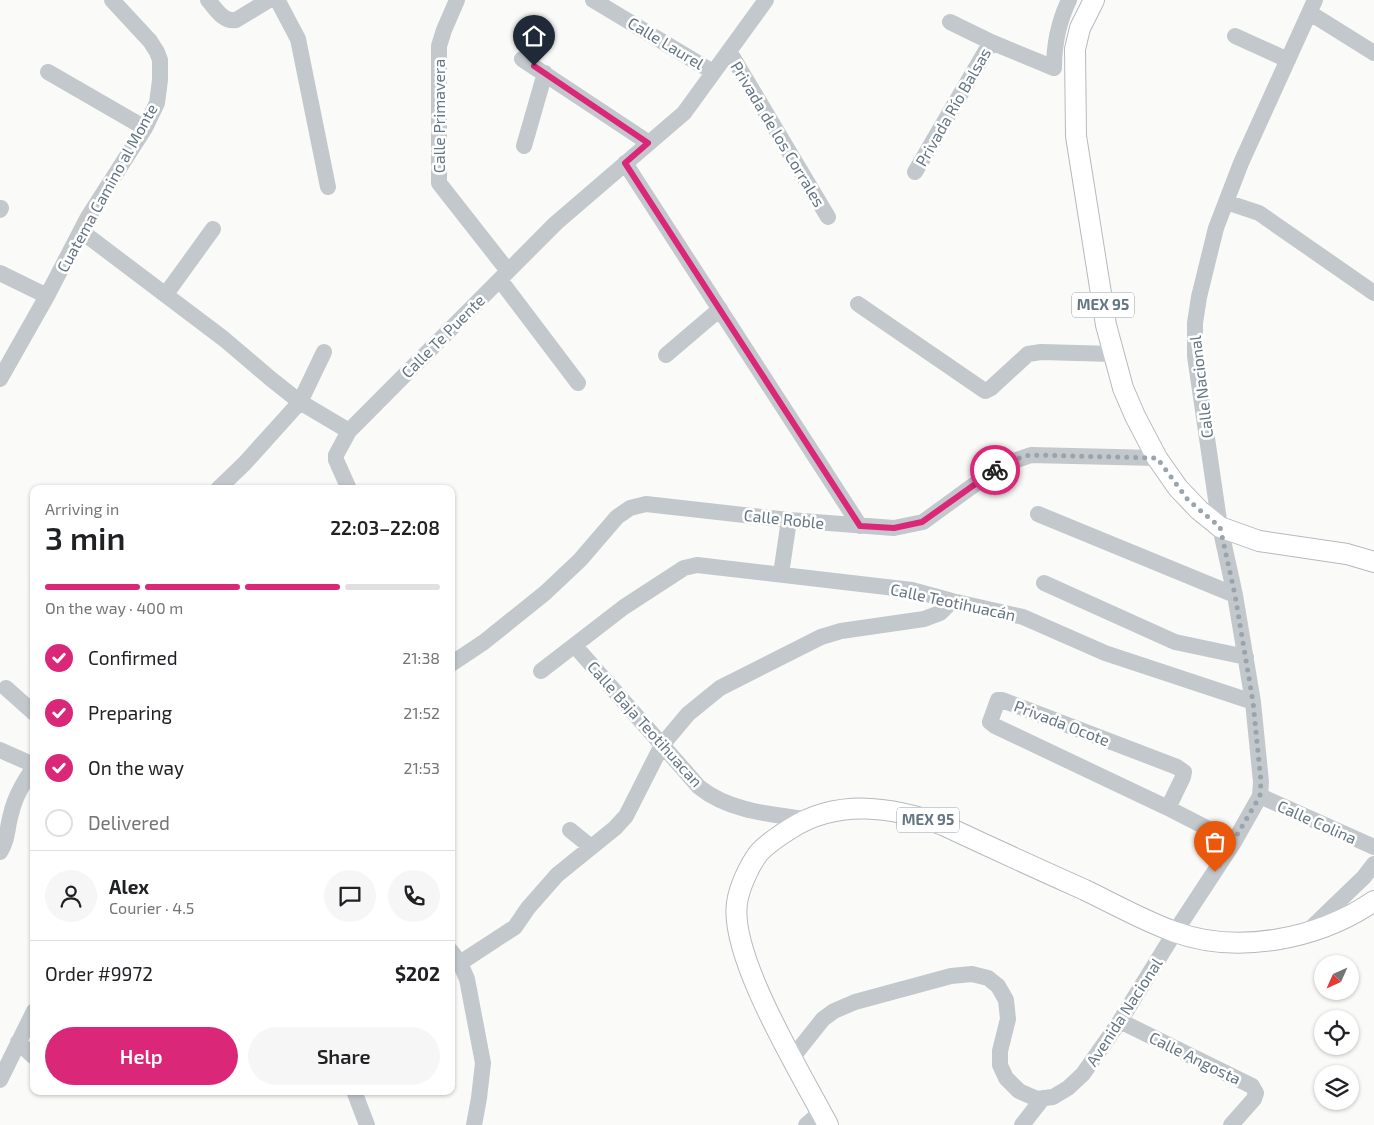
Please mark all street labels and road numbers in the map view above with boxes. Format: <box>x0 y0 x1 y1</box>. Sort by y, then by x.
street label: Calle Laurel <box>625 12 708 73</box>
street label: Privada Río Balsas <box>911 44 994 169</box>
street label: Privada de los Corrales <box>727 57 830 210</box>
street label: Calle Primavera <box>429 59 448 173</box>
street label: Cuatema Camino al Monte <box>52 100 161 275</box>
street label: Calle Te Puente <box>397 290 488 381</box>
road number: MEX 95 <box>1072 292 1134 318</box>
street label: Calle Nacional <box>1185 334 1216 440</box>
street label: Calle Roble <box>743 505 825 532</box>
street label: Calle Teotihuacán <box>889 579 1017 624</box>
street label: Calle Baja Teotihuacan <box>583 657 707 791</box>
street label: Privada Ocote <box>1012 696 1113 749</box>
street label: Calle Colina <box>1275 796 1360 847</box>
road number: MEX 95 <box>897 808 959 832</box>
street label: Avenida Nacional <box>1082 954 1166 1069</box>
street label: Calle Angosta <box>1146 1027 1244 1088</box>

